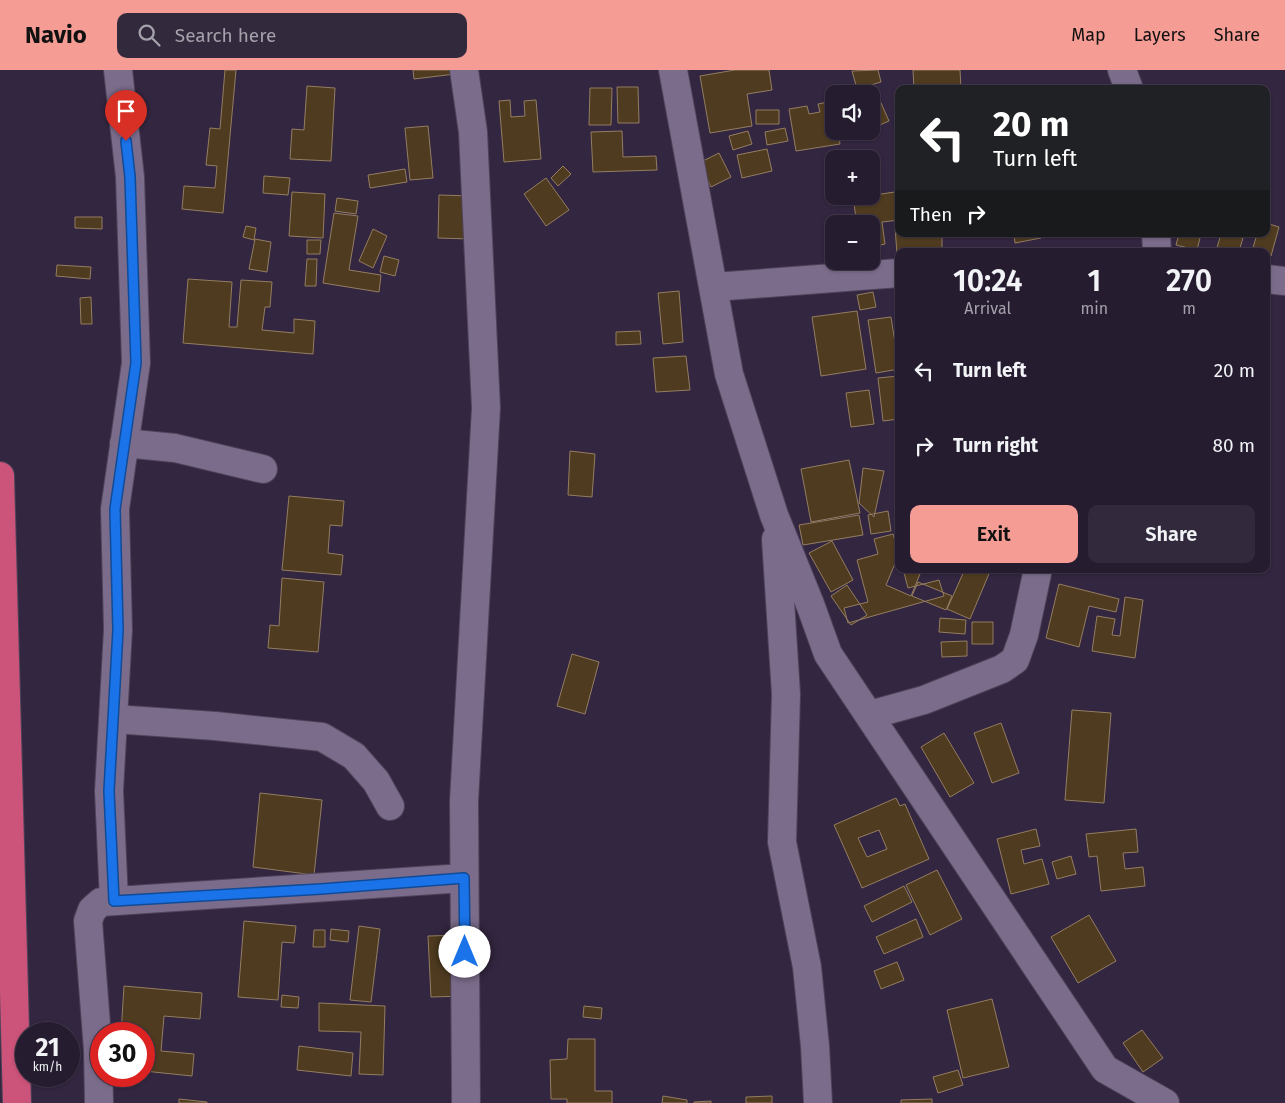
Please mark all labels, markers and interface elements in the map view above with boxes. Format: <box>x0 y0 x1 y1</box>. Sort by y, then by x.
search box <box>117 13 467 58</box>
text: Navio <box>25 21 87 49</box>
icon: search <box>135 21 163 49</box>
text: Search here <box>175 24 276 47</box>
text: Map <box>1071 24 1106 46</box>
text: Layers <box>1134 24 1186 46</box>
text: Share <box>1214 24 1260 46</box>
map controls <box>825 85 880 270</box>
button: sound <box>825 85 880 140</box>
pin <box>105 90 147 141</box>
icon: arrive <box>112 97 140 125</box>
text: 20 m <box>993 103 1069 145</box>
icon: left <box>910 105 975 170</box>
text: Turn left <box>993 145 1077 172</box>
button: + <box>825 150 880 205</box>
icon: right <box>962 200 990 228</box>
text: Then <box>910 203 952 226</box>
button: − <box>825 215 880 270</box>
text: 10:24 <box>953 263 1022 299</box>
text: 1 <box>1087 263 1101 299</box>
text: 270 <box>1166 263 1212 299</box>
text: Arrival <box>964 299 1011 318</box>
text: min <box>1080 299 1108 318</box>
text: m <box>1182 299 1196 318</box>
icon: left <box>910 357 938 385</box>
text: Turn left <box>953 359 1027 382</box>
text: 20 m <box>1214 359 1255 382</box>
icon: right <box>910 432 938 460</box>
text: Turn right <box>953 434 1038 457</box>
text: 80 m <box>1213 434 1255 457</box>
button: Exit <box>910 505 1078 563</box>
button: Share <box>1088 505 1255 563</box>
position arrow <box>438 925 490 977</box>
speed limit sign: 30 <box>90 1022 155 1087</box>
text: 21 <box>36 1033 59 1063</box>
text: km/h <box>33 1060 62 1074</box>

